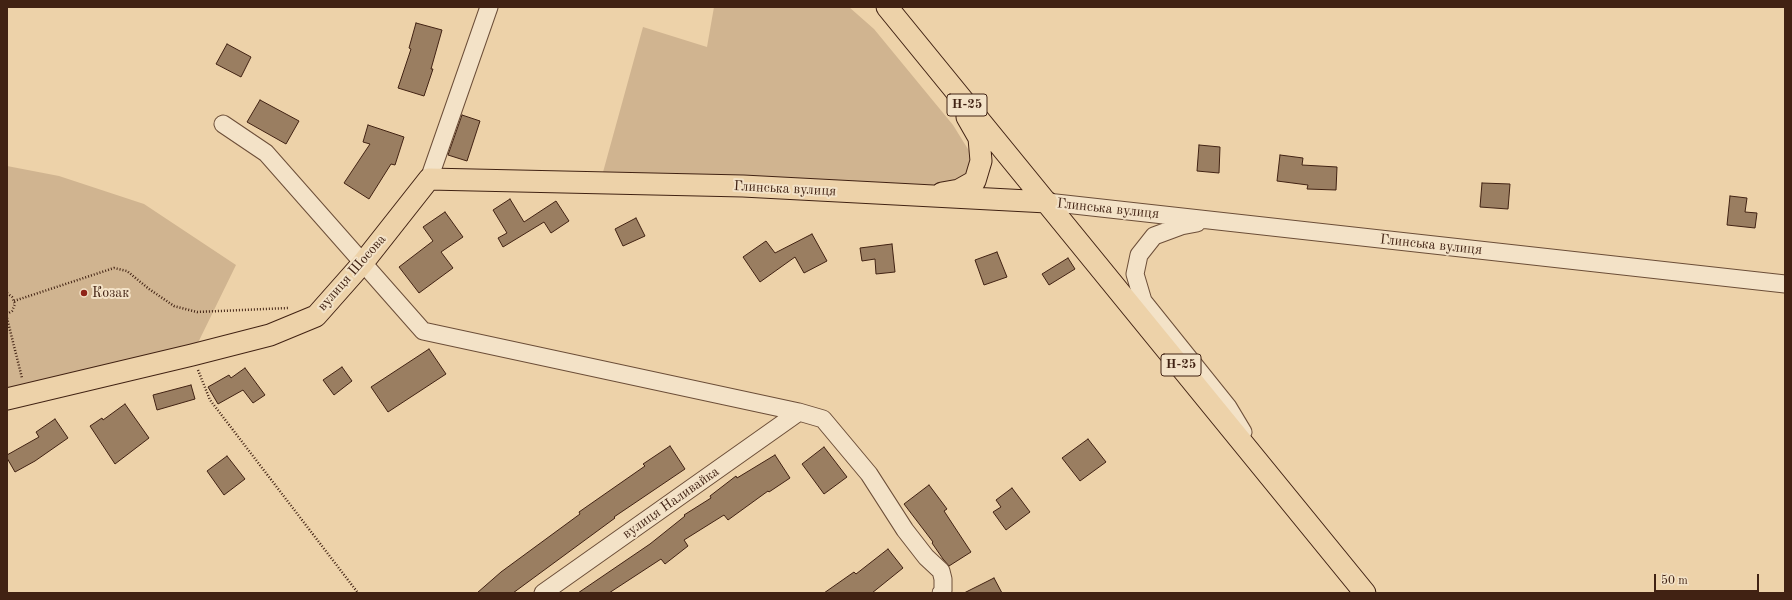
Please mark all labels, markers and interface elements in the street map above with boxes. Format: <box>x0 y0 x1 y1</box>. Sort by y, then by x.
road number: Н-25 <box>947 94 987 116</box>
street label: Глинська вулиця <box>733 178 837 200</box>
street label: Глинська вулиця <box>1056 195 1160 223</box>
street label: вулиця Шосова <box>314 231 390 315</box>
street label: Глинська вулиця <box>1379 231 1483 259</box>
place label: Козак <box>92 285 129 301</box>
marker: Козак <box>79 288 89 298</box>
road number: Н-25 <box>1161 354 1201 376</box>
street label: вулиця Наливайка <box>619 463 723 543</box>
scale bar <box>1656 566 1761 592</box>
text: 50 m <box>1661 575 1688 587</box>

